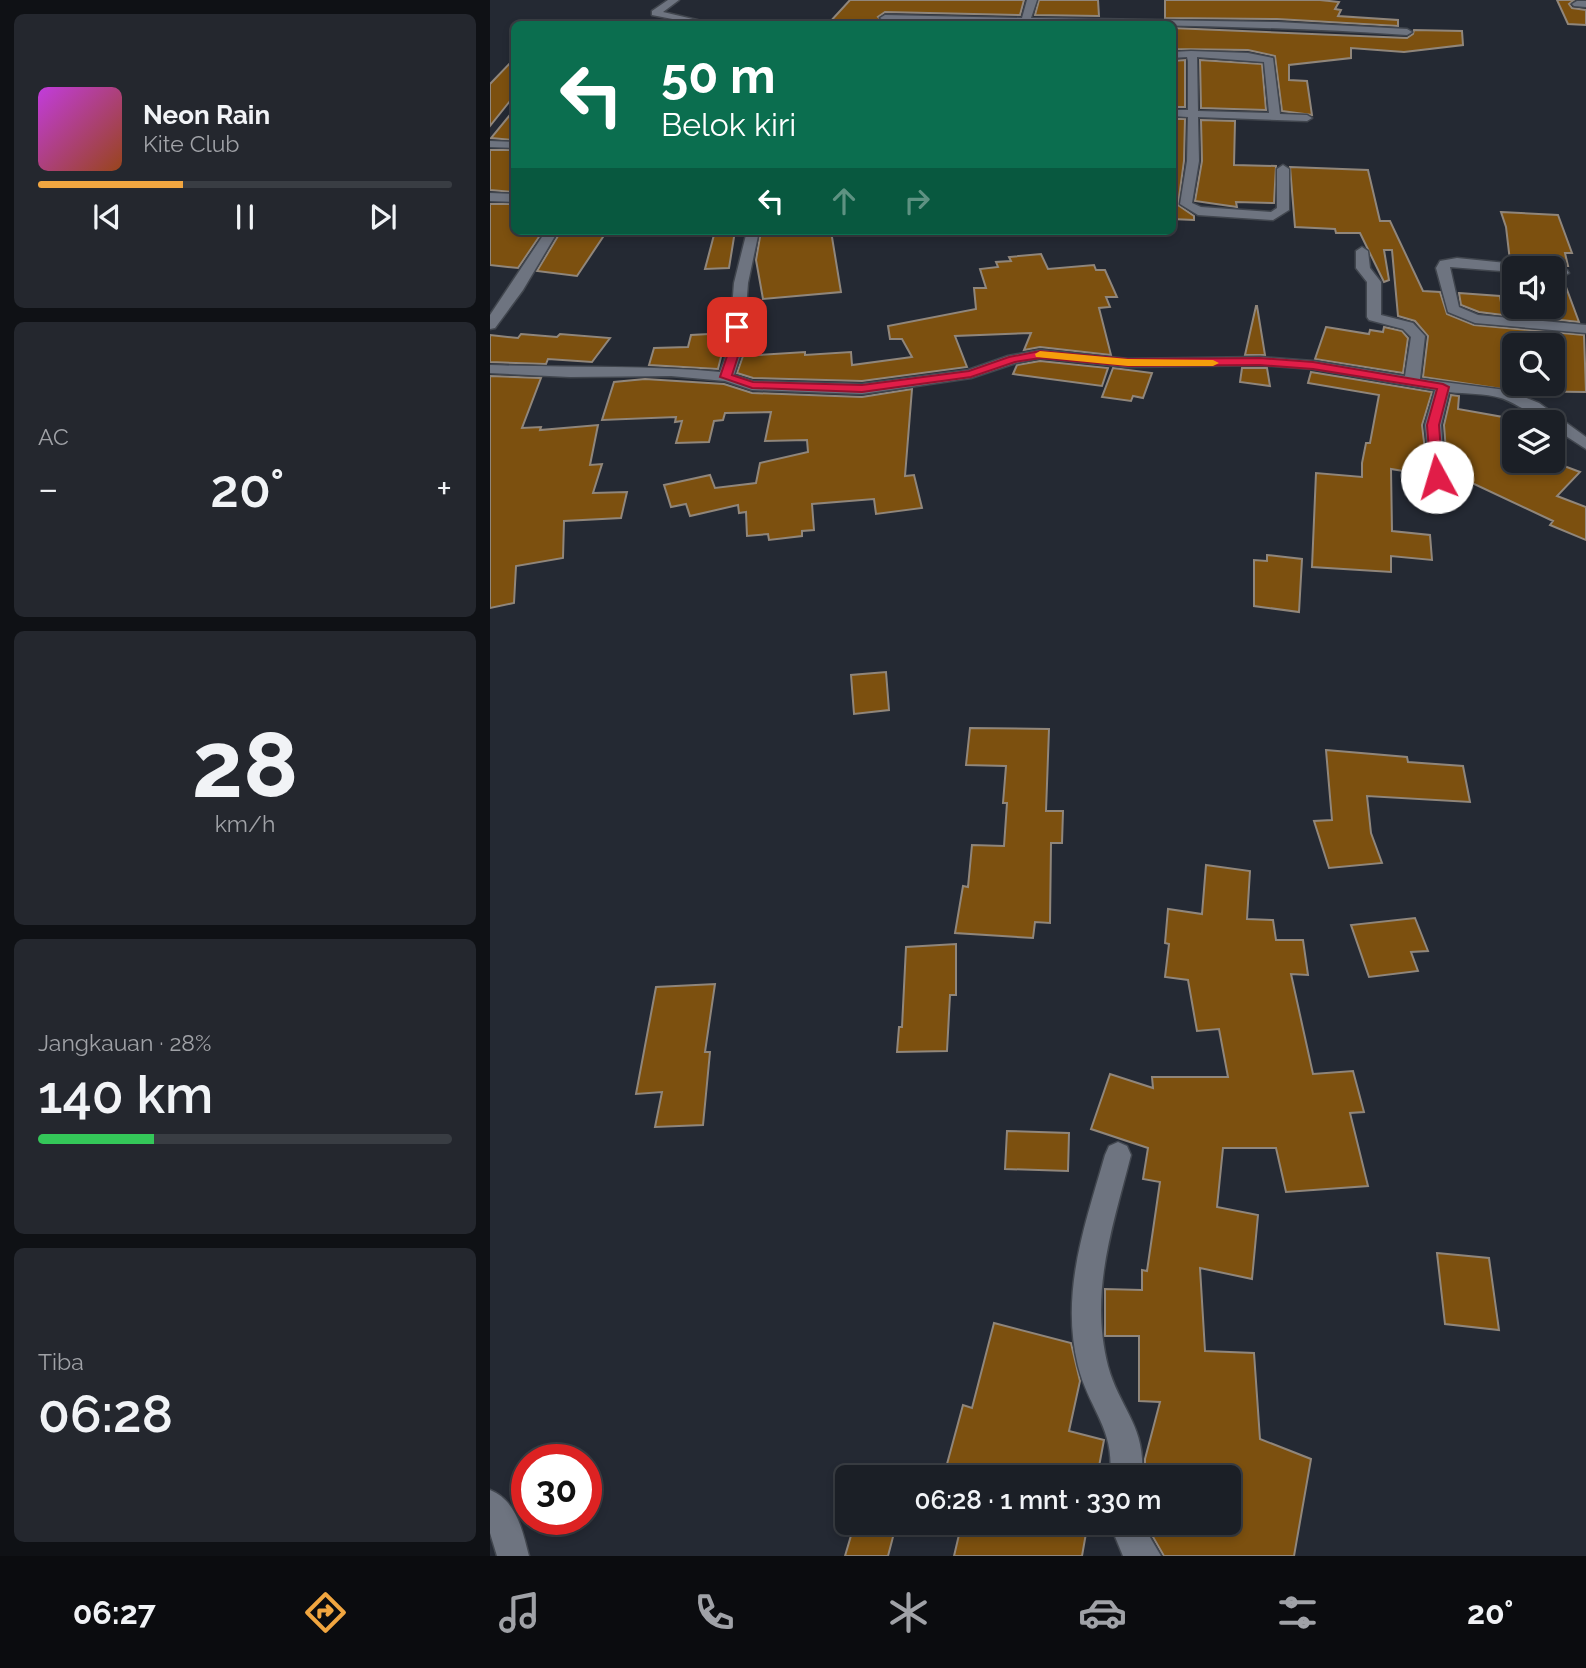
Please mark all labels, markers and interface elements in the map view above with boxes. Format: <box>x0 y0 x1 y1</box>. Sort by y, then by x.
text: 50 m <box>661 47 776 104</box>
icon: left <box>546 49 637 140</box>
text: Neon Rain <box>143 100 270 130</box>
text: Belok kiri <box>661 106 796 143</box>
text: Kite Club <box>143 130 240 157</box>
icon: left <box>752 182 790 220</box>
icon: ahead <box>825 182 863 220</box>
icon: right <box>898 182 936 220</box>
icon: previous <box>88 198 126 236</box>
icon: pause <box>226 198 264 236</box>
icon: next <box>364 198 402 236</box>
map controls <box>1502 256 1565 473</box>
button: sound <box>1502 256 1565 319</box>
pin <box>707 297 767 357</box>
icon: arrive <box>718 308 756 346</box>
button: search <box>1502 333 1565 396</box>
button: layers <box>1502 410 1565 473</box>
text: AC <box>38 423 69 450</box>
position arrow <box>1400 440 1474 514</box>
text: 20° <box>210 458 284 519</box>
text: − <box>38 466 58 511</box>
text: + <box>436 466 452 511</box>
text: 28 <box>192 711 298 818</box>
text: km/h <box>215 810 275 837</box>
text: Jangkauan · 28% <box>38 1029 211 1056</box>
text: 140 km <box>38 1064 213 1125</box>
text: Tiba <box>38 1348 84 1375</box>
text: 06:28 <box>38 1383 173 1444</box>
speed limit sign: 30 <box>511 1444 602 1535</box>
text: 06:28 · 1 mnt · 330 m <box>915 1485 1161 1515</box>
icon: directions <box>301 1588 350 1637</box>
icon: music <box>495 1588 544 1637</box>
icon: phone <box>690 1588 739 1637</box>
icon: climate <box>884 1588 933 1637</box>
icon: car <box>1078 1588 1127 1637</box>
icon: filters <box>1273 1588 1322 1637</box>
text: 06:27 <box>73 1594 156 1631</box>
text: 20° <box>1467 1594 1513 1631</box>

